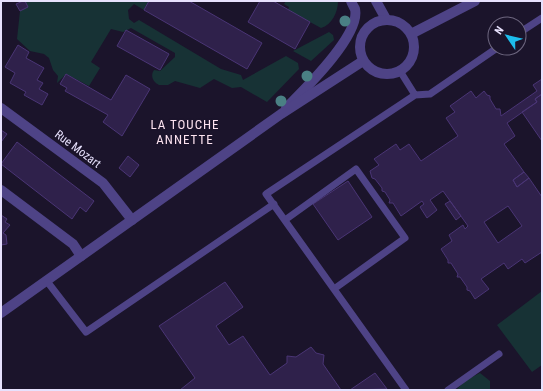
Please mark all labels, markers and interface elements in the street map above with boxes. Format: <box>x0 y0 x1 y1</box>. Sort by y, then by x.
north arrow <box>487 16 527 56</box>
text: N <box>492 24 507 37</box>
district label: LA TOUCHE ANNETTE <box>150 117 220 147</box>
street label: Rue Mozart <box>52 127 104 171</box>

